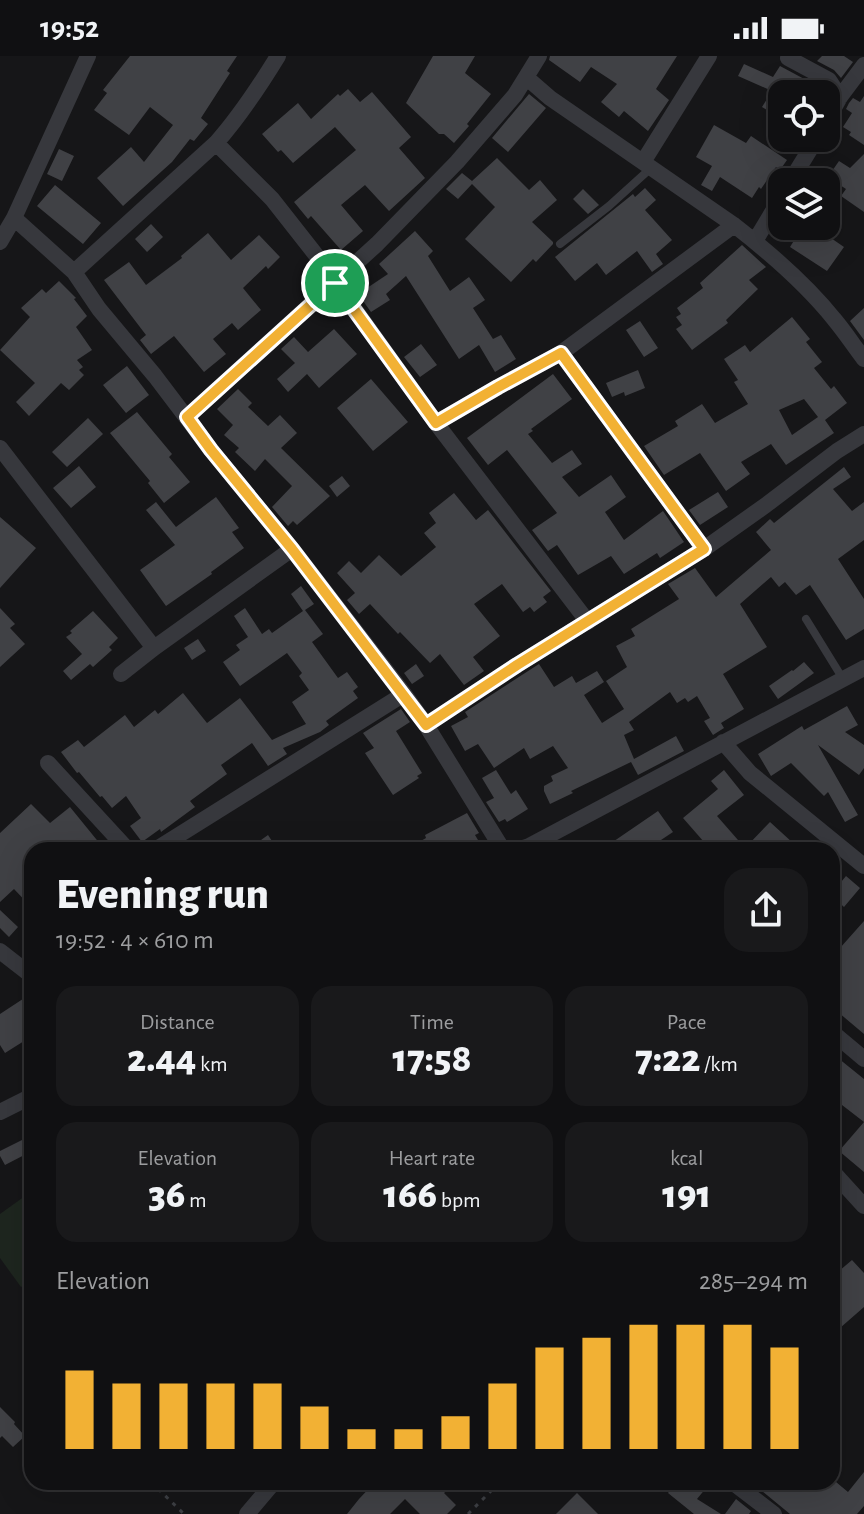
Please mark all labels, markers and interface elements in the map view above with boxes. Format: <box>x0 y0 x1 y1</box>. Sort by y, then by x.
text: 19:52 <box>40 13 99 43</box>
map controls <box>768 80 840 240</box>
button: locate <box>768 80 840 152</box>
button: layers <box>768 168 840 240</box>
pin <box>301 249 369 317</box>
icon: arrive <box>313 261 357 305</box>
button: share <box>724 868 808 952</box>
text: Evening run <box>56 873 269 917</box>
text: 19:52 · 4 × 610 m <box>56 927 214 953</box>
text: Distance <box>140 1011 215 1033</box>
text: Time <box>410 1011 454 1033</box>
text: Pace <box>667 1011 706 1033</box>
text: 2.44 <box>127 1039 196 1079</box>
text: 17:58 <box>392 1039 472 1079</box>
text: 7:22 <box>635 1039 700 1079</box>
text: km <box>196 1053 228 1075</box>
text: /km <box>700 1053 738 1075</box>
text: Elevation <box>138 1147 217 1169</box>
text: Heart rate <box>389 1147 475 1169</box>
text: kcal <box>670 1147 703 1169</box>
text: 36 <box>148 1175 185 1215</box>
text: 166 <box>383 1175 437 1215</box>
text: 191 <box>662 1175 711 1215</box>
text: m <box>185 1189 207 1211</box>
text: bpm <box>437 1189 481 1211</box>
text: Elevation <box>56 1268 150 1294</box>
text: 285–294 m <box>699 1268 808 1294</box>

